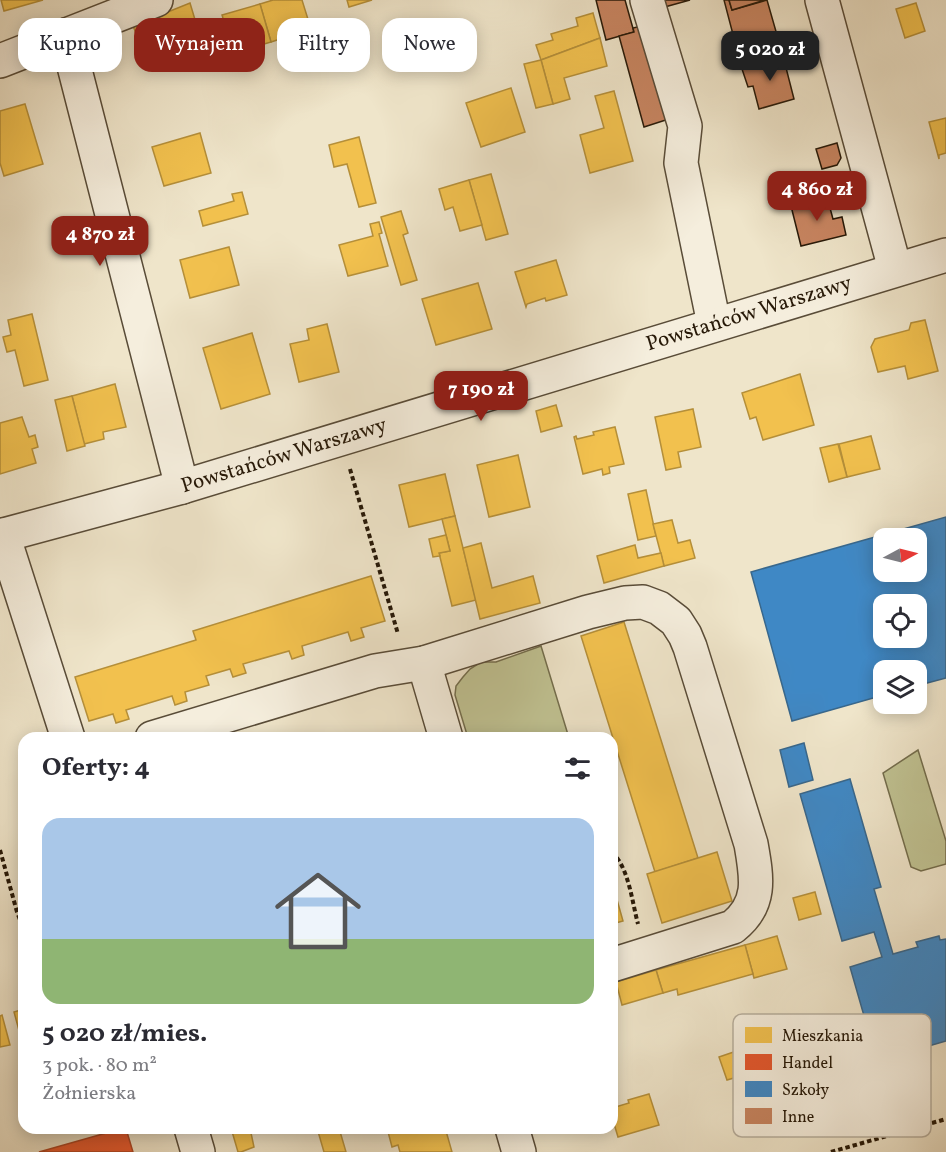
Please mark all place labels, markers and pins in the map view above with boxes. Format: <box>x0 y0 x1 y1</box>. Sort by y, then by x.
pin: 5 020 zł <box>708 31 832 82</box>
pin: 4 860 zł <box>755 171 879 222</box>
pin: 4 870 zł <box>38 216 162 267</box>
pin: 7 190 zł <box>419 371 543 422</box>

